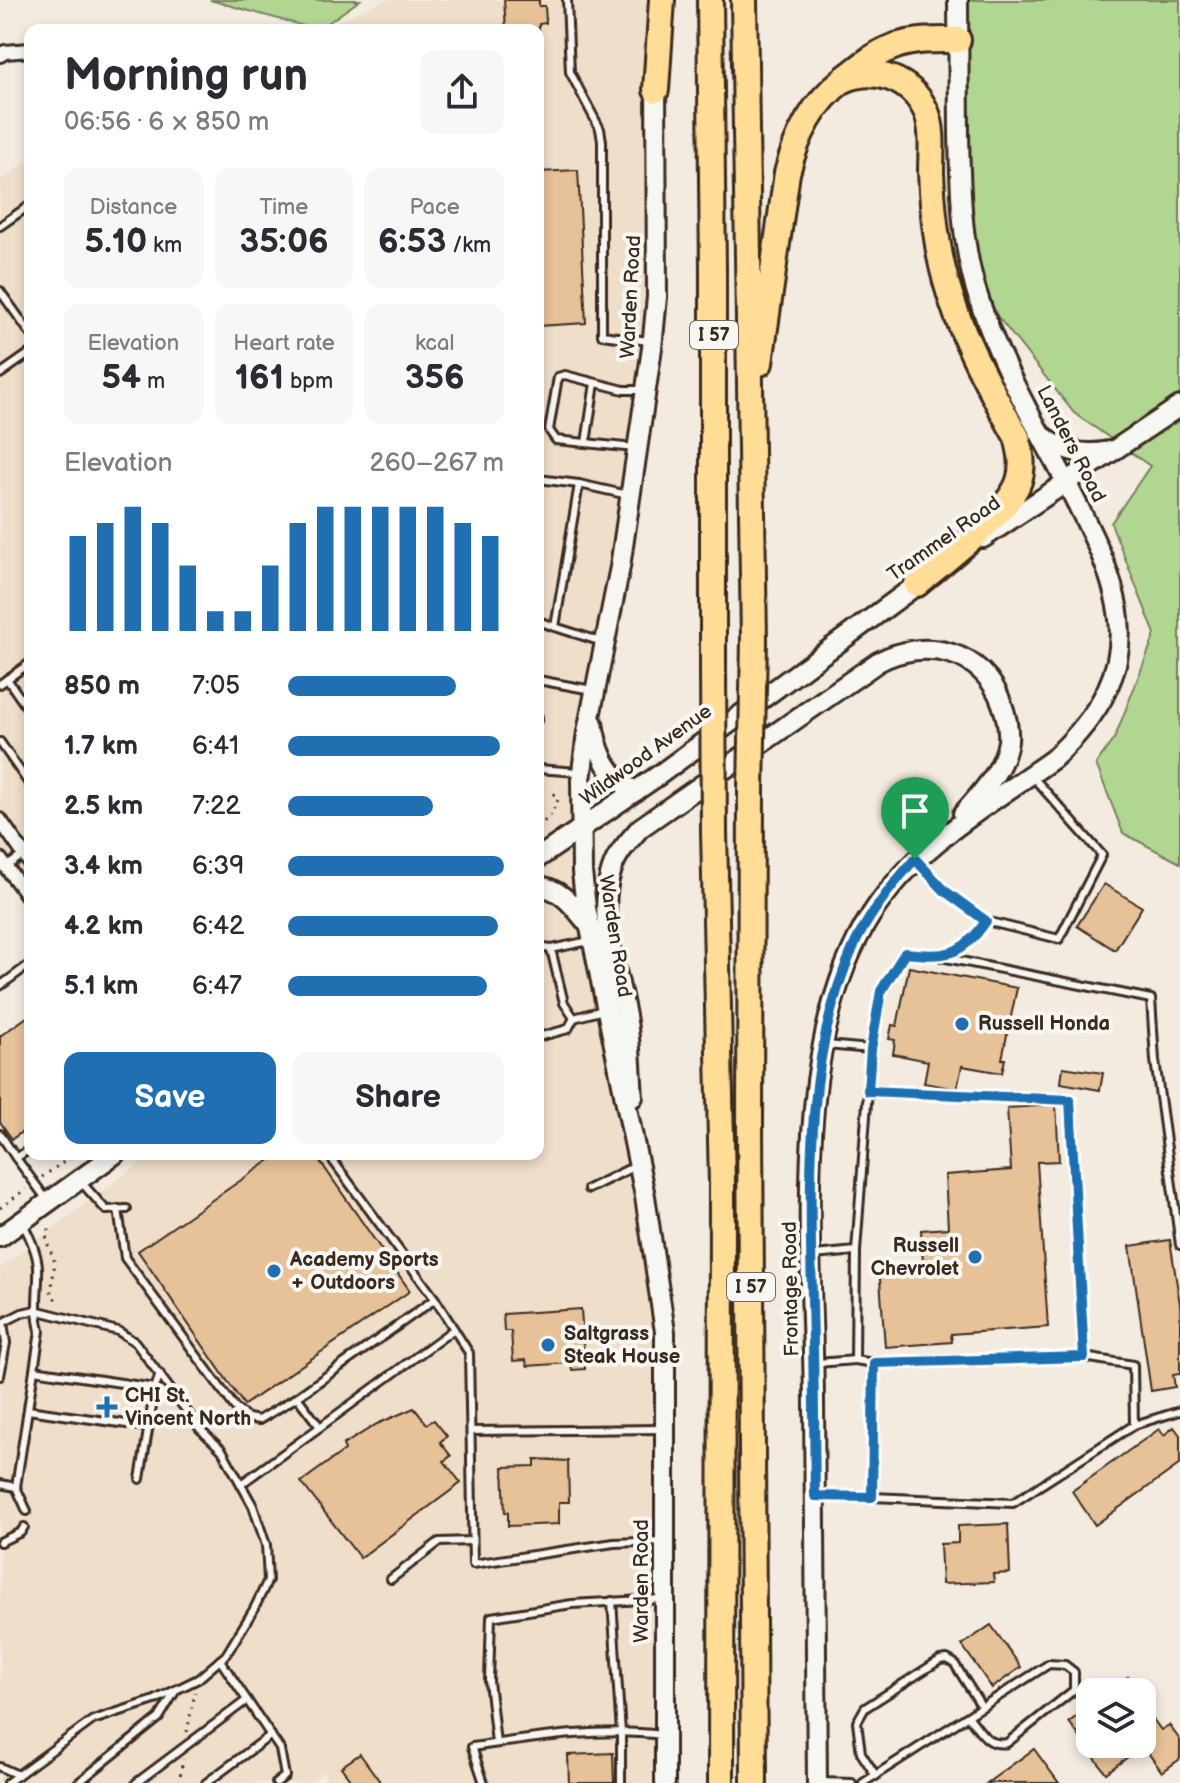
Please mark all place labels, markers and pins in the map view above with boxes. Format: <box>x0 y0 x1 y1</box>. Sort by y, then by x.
pin <box>881 777 949 859</box>
place label: Russell Honda <box>978 1012 1110 1036</box>
marker: Russell Honda <box>953 1015 971 1033</box>
place label: Russell Chevrolet <box>871 1234 959 1281</box>
place label: Academy Sports + Outdoors <box>289 1248 439 1295</box>
marker: Russell Chevrolet <box>966 1248 984 1266</box>
marker: Academy Sports + Outdoors <box>265 1262 283 1280</box>
place label: Saltgrass Steak House <box>564 1322 680 1369</box>
marker: Saltgrass Steak House <box>539 1336 557 1354</box>
place label: CHI St. Vincent North <box>125 1384 251 1431</box>
marker: CHI St. Vincent North <box>96 1396 118 1418</box>

